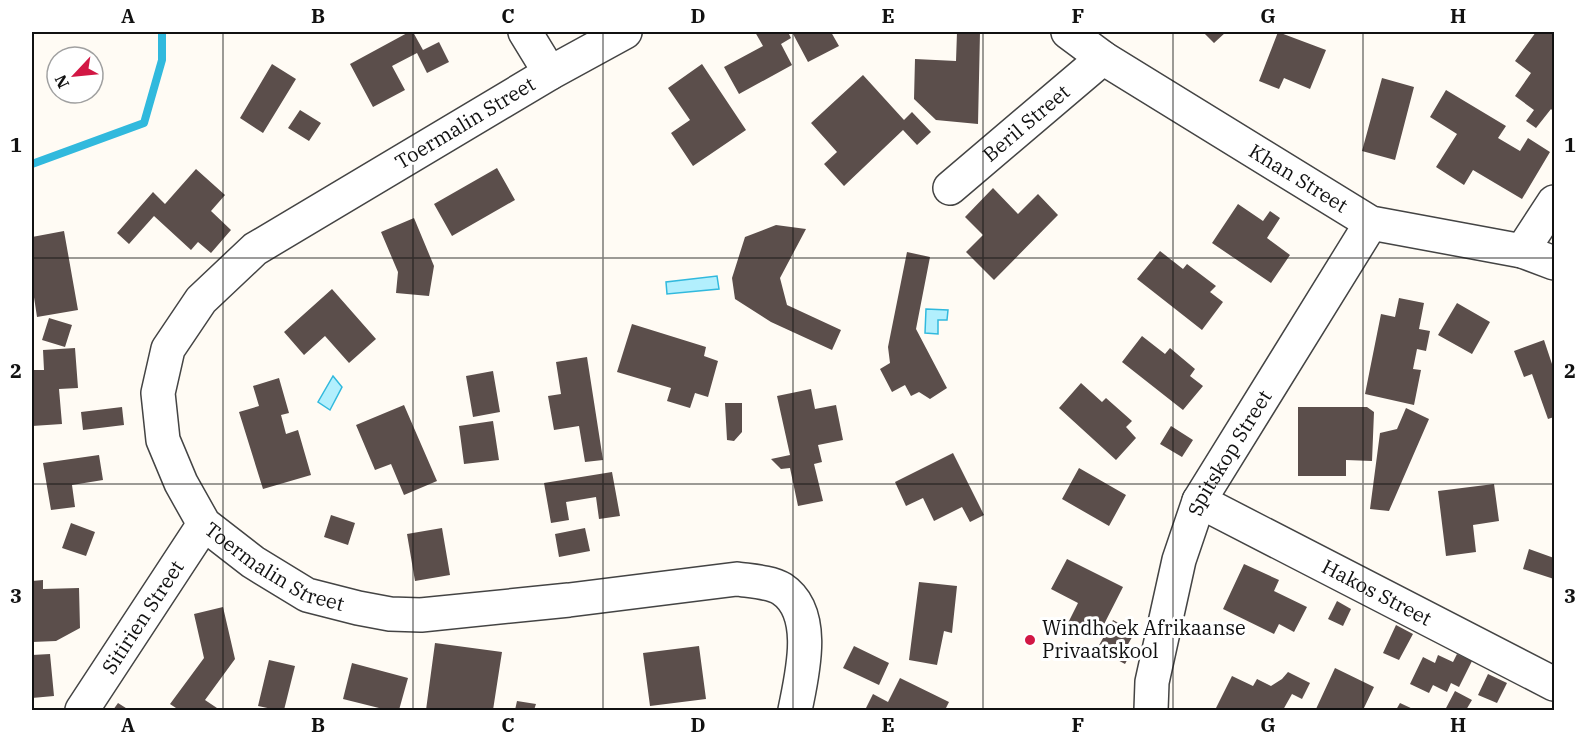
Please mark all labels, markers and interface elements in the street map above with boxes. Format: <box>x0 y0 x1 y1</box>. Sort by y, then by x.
text: A <box>121 2 135 29</box>
text: B <box>311 2 325 29</box>
text: C <box>501 2 515 29</box>
text: D <box>690 2 706 29</box>
text: E <box>881 2 895 29</box>
text: F <box>1072 2 1084 29</box>
text: G <box>1260 2 1276 29</box>
text: H <box>1450 2 1466 29</box>
north arrow <box>45 45 105 105</box>
street label: Toermalin Street <box>390 70 540 175</box>
text: N <box>50 72 73 92</box>
street label: Beril Street <box>977 78 1075 168</box>
text: 1 <box>10 131 22 158</box>
text: 1 <box>1564 131 1576 158</box>
street label: Khan Street <box>1244 137 1353 218</box>
text: 2 <box>10 357 22 384</box>
text: 2 <box>1564 357 1576 384</box>
street label: Spitskop Street <box>1181 385 1277 519</box>
street label: Toermalin Street <box>199 515 347 617</box>
street label: Hakos Street <box>1317 553 1437 632</box>
street label: Sitirien Street <box>95 555 190 679</box>
text: 3 <box>10 582 22 609</box>
text: 3 <box>1564 582 1576 609</box>
place label: Windhoek Afrikaanse Privaatskool <box>1042 614 1246 664</box>
marker: Windhoek Afrikaanse Privaatskool <box>1023 633 1037 647</box>
text: A <box>121 711 135 738</box>
text: B <box>311 711 325 738</box>
text: C <box>501 711 515 738</box>
text: D <box>690 711 706 738</box>
text: E <box>881 711 895 738</box>
text: F <box>1072 711 1084 738</box>
text: G <box>1260 711 1276 738</box>
text: H <box>1450 711 1466 738</box>

